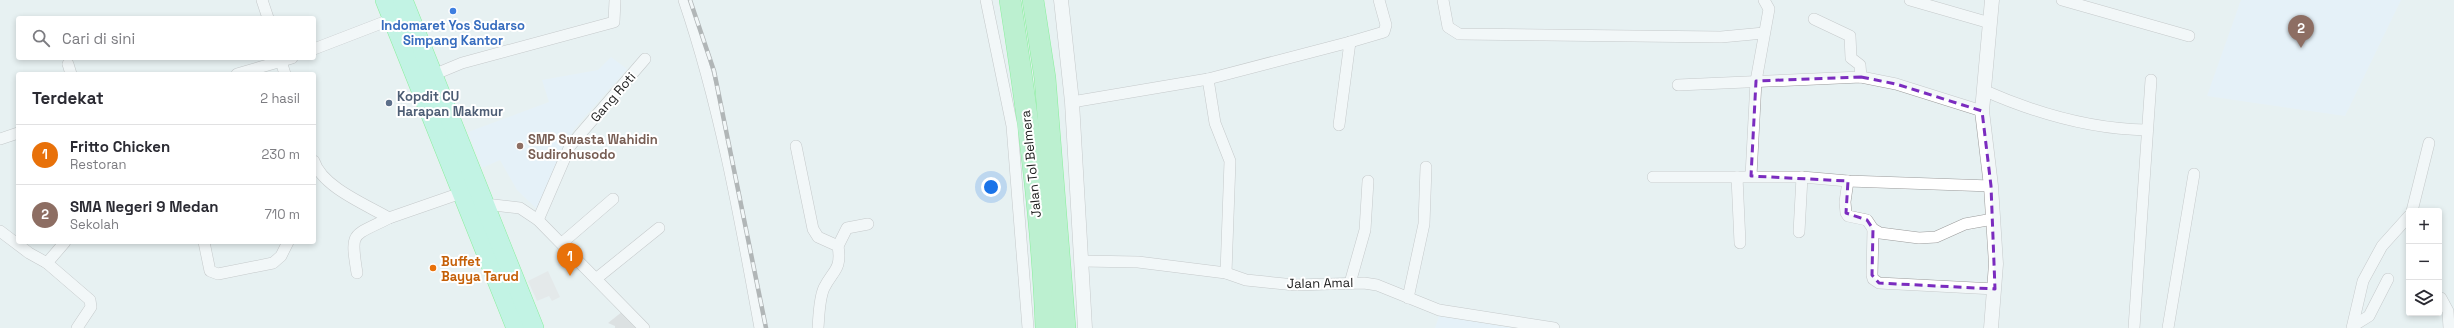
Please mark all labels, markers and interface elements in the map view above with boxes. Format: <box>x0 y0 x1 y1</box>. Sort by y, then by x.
marker: Indomaret Yos Sudarso Simpang Kantor <box>448 6 458 16</box>
pin: 2 <box>2288 15 2314 48</box>
search box <box>16 16 316 60</box>
place label: Indomaret Yos Sudarso Simpang Kantor <box>381 17 525 49</box>
icon: search <box>30 27 52 49</box>
text: Cari di sini <box>62 29 135 48</box>
street label: Gang Roti <box>587 68 639 126</box>
text: Terdekat <box>32 87 104 109</box>
place label: Kopdit CU Harapan Makmur <box>397 88 503 120</box>
text: 2 hasil <box>260 90 300 107</box>
marker: Kopdit CU Harapan Makmur <box>384 98 394 108</box>
street label: Jalan Tol Belmera <box>1017 109 1045 219</box>
place label: SMP Swasta Wahidin Sudirohusodo <box>528 131 658 163</box>
text: Fritto Chicken <box>70 137 170 156</box>
marker: SMP Swasta Wahidin Sudirohusodo <box>515 141 525 151</box>
text: 1 <box>42 146 48 163</box>
text: 230 m <box>262 146 300 163</box>
text: Restoran <box>70 156 127 173</box>
your location <box>981 177 1001 197</box>
text: SMA Negeri 9 Medan <box>70 197 219 216</box>
text: 2 <box>41 206 49 223</box>
text: 710 m <box>265 206 300 223</box>
map controls <box>2406 208 2442 316</box>
button: + <box>2406 208 2442 244</box>
text: Sekolah <box>70 216 119 233</box>
pin: 1 <box>557 243 583 276</box>
button: − <box>2406 244 2442 280</box>
place label: Buffet Bayya Tarud <box>441 253 519 285</box>
marker: Buffet Bayya Tarud <box>428 263 438 273</box>
street label: Jalan Amal <box>1287 274 1353 292</box>
button: layers <box>2406 280 2442 316</box>

